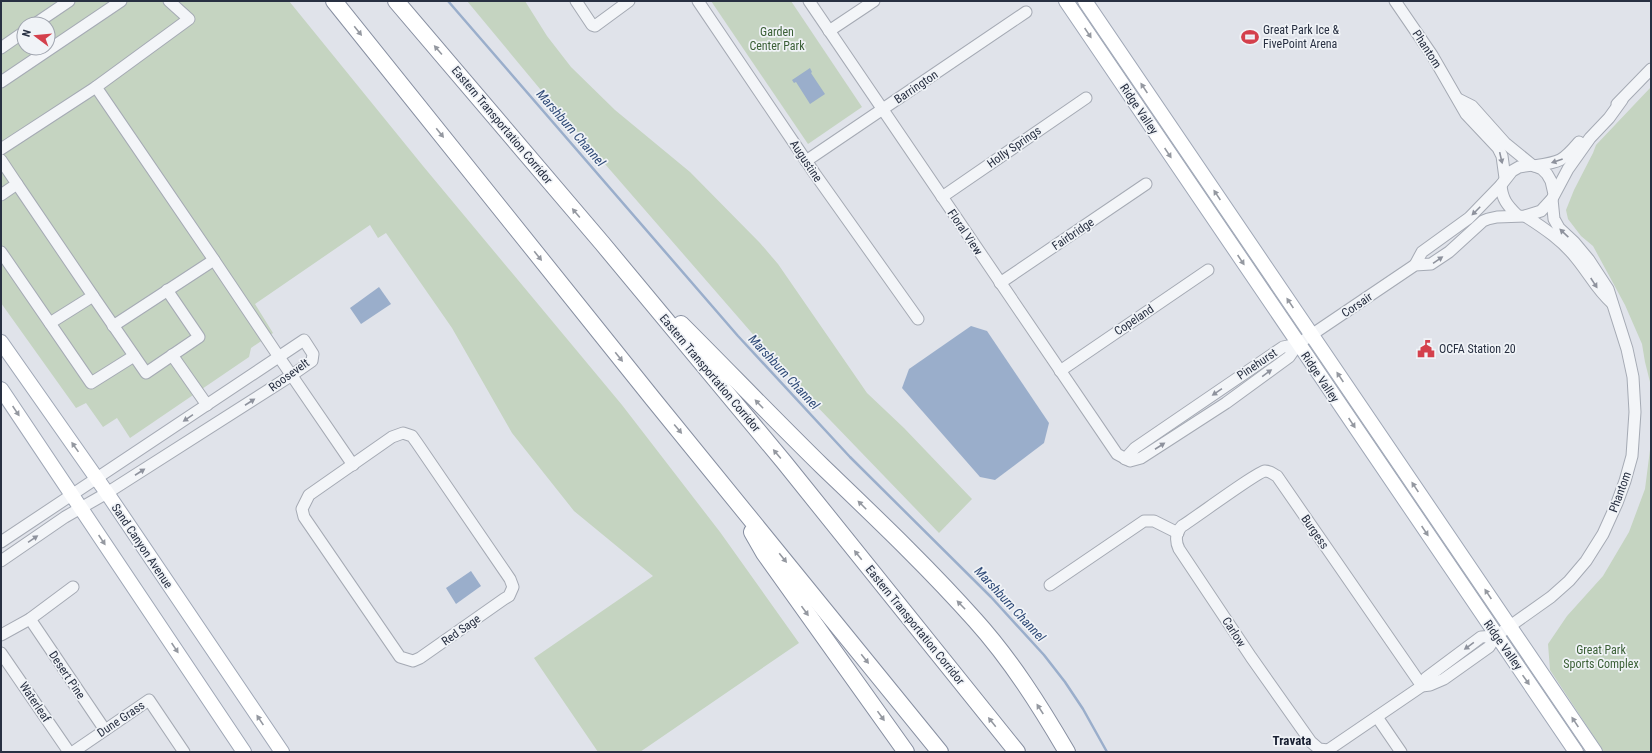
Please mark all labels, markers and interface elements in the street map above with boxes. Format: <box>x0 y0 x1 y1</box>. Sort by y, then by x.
north arrow <box>16 16 56 56</box>
place label: Great Park Ice & FivePoint Arena <box>1263 23 1339 51</box>
park label: Garden Center Park <box>749 25 805 53</box>
one-way arrow <box>354 26 363 37</box>
sports icon: Great Park Ice & FivePoint Arena <box>1240 27 1260 47</box>
street label: Phantom <box>1410 27 1444 71</box>
text: N <box>20 28 34 38</box>
one-way arrow <box>1084 28 1092 38</box>
one-way arrow <box>433 45 443 55</box>
street label: Eastern Transportation Corridor <box>449 63 556 187</box>
street label: Barrington <box>892 67 941 107</box>
street label: Ridge Valley <box>1117 81 1161 137</box>
one-way arrow <box>1140 82 1148 93</box>
water label: Marshburn Channel <box>534 87 609 170</box>
street label: Holly Springs <box>984 123 1044 171</box>
one-way arrow <box>435 127 444 138</box>
street label: Augustine <box>787 137 825 185</box>
one-way arrow <box>1165 147 1172 158</box>
one-way arrow <box>1499 152 1505 164</box>
one-way arrow <box>1550 158 1562 164</box>
one-way arrow <box>1213 190 1221 201</box>
street label: Floral View <box>945 206 985 258</box>
one-way arrow <box>1471 206 1481 216</box>
one-way arrow <box>572 208 581 219</box>
street label: Fairbridge <box>1049 215 1097 253</box>
one-way arrow <box>1559 228 1569 238</box>
one-way arrow <box>534 250 543 261</box>
one-way arrow <box>1237 255 1245 265</box>
one-way arrow <box>1432 256 1443 263</box>
one-way arrow <box>1590 278 1598 288</box>
street label: Corsair <box>1339 289 1375 320</box>
one-way arrow <box>1286 298 1294 308</box>
street label: Copeland <box>1112 302 1156 338</box>
street label: Eastern Transportation Corridor <box>657 311 764 435</box>
water label: Marshburn Channel <box>746 332 823 413</box>
public building icon: OCFA Station 20 <box>1416 339 1436 359</box>
place label: OCFA Station 20 <box>1439 342 1516 356</box>
street label: Pinehurst <box>1234 345 1280 382</box>
street label: Ridge Valley <box>1298 349 1342 405</box>
one-way arrow <box>615 352 623 363</box>
street label: Roosevelt <box>266 355 312 394</box>
one-way arrow <box>1262 369 1272 377</box>
one-way arrow <box>1336 372 1344 382</box>
one-way arrow <box>1212 388 1223 396</box>
one-way arrow <box>245 398 255 406</box>
one-way arrow <box>754 399 764 409</box>
one-way arrow <box>12 405 19 417</box>
one-way arrow <box>183 414 193 422</box>
one-way arrow <box>1348 418 1356 428</box>
one-way arrow <box>673 424 682 435</box>
one-way arrow <box>71 442 79 452</box>
one-way arrow <box>1154 443 1166 450</box>
one-way arrow <box>772 448 781 459</box>
one-way arrow <box>135 468 145 476</box>
street label: Phantom <box>1606 470 1634 514</box>
one-way arrow <box>1411 481 1418 492</box>
one-way arrow <box>857 500 867 510</box>
street label: Sand Canyon Avenue <box>109 501 176 591</box>
street label: Burgess <box>1298 512 1332 552</box>
one-way arrow <box>1421 525 1429 536</box>
one-way arrow <box>28 535 38 543</box>
one-way arrow <box>98 535 106 545</box>
one-way arrow <box>854 549 863 560</box>
one-way arrow <box>778 553 787 564</box>
street label: Eastern Transportation Corridor <box>863 563 968 688</box>
water label: Marshburn Channel <box>972 564 1049 645</box>
one-way arrow <box>1484 589 1492 599</box>
one-way arrow <box>956 600 966 610</box>
one-way arrow <box>801 605 809 616</box>
street label: Red Sage <box>439 611 483 648</box>
street label: Carlow <box>1219 614 1249 650</box>
street label: Ridge Valley <box>1481 617 1525 673</box>
one-way arrow <box>1464 642 1475 650</box>
one-way arrow <box>171 643 179 653</box>
park label: Great Park Sports Complex <box>1563 643 1639 671</box>
street label: Desert Pine <box>46 648 88 702</box>
one-way arrow <box>860 654 869 665</box>
one-way arrow <box>1522 674 1530 685</box>
street label: Waterleaf <box>16 679 54 725</box>
street label: Dune Grass <box>95 698 147 740</box>
one-way arrow <box>1036 703 1044 714</box>
one-way arrow <box>877 711 885 722</box>
one-way arrow <box>256 715 264 725</box>
one-way arrow <box>988 716 997 727</box>
one-way arrow <box>1571 717 1579 727</box>
district label: Travata <box>1273 733 1311 748</box>

